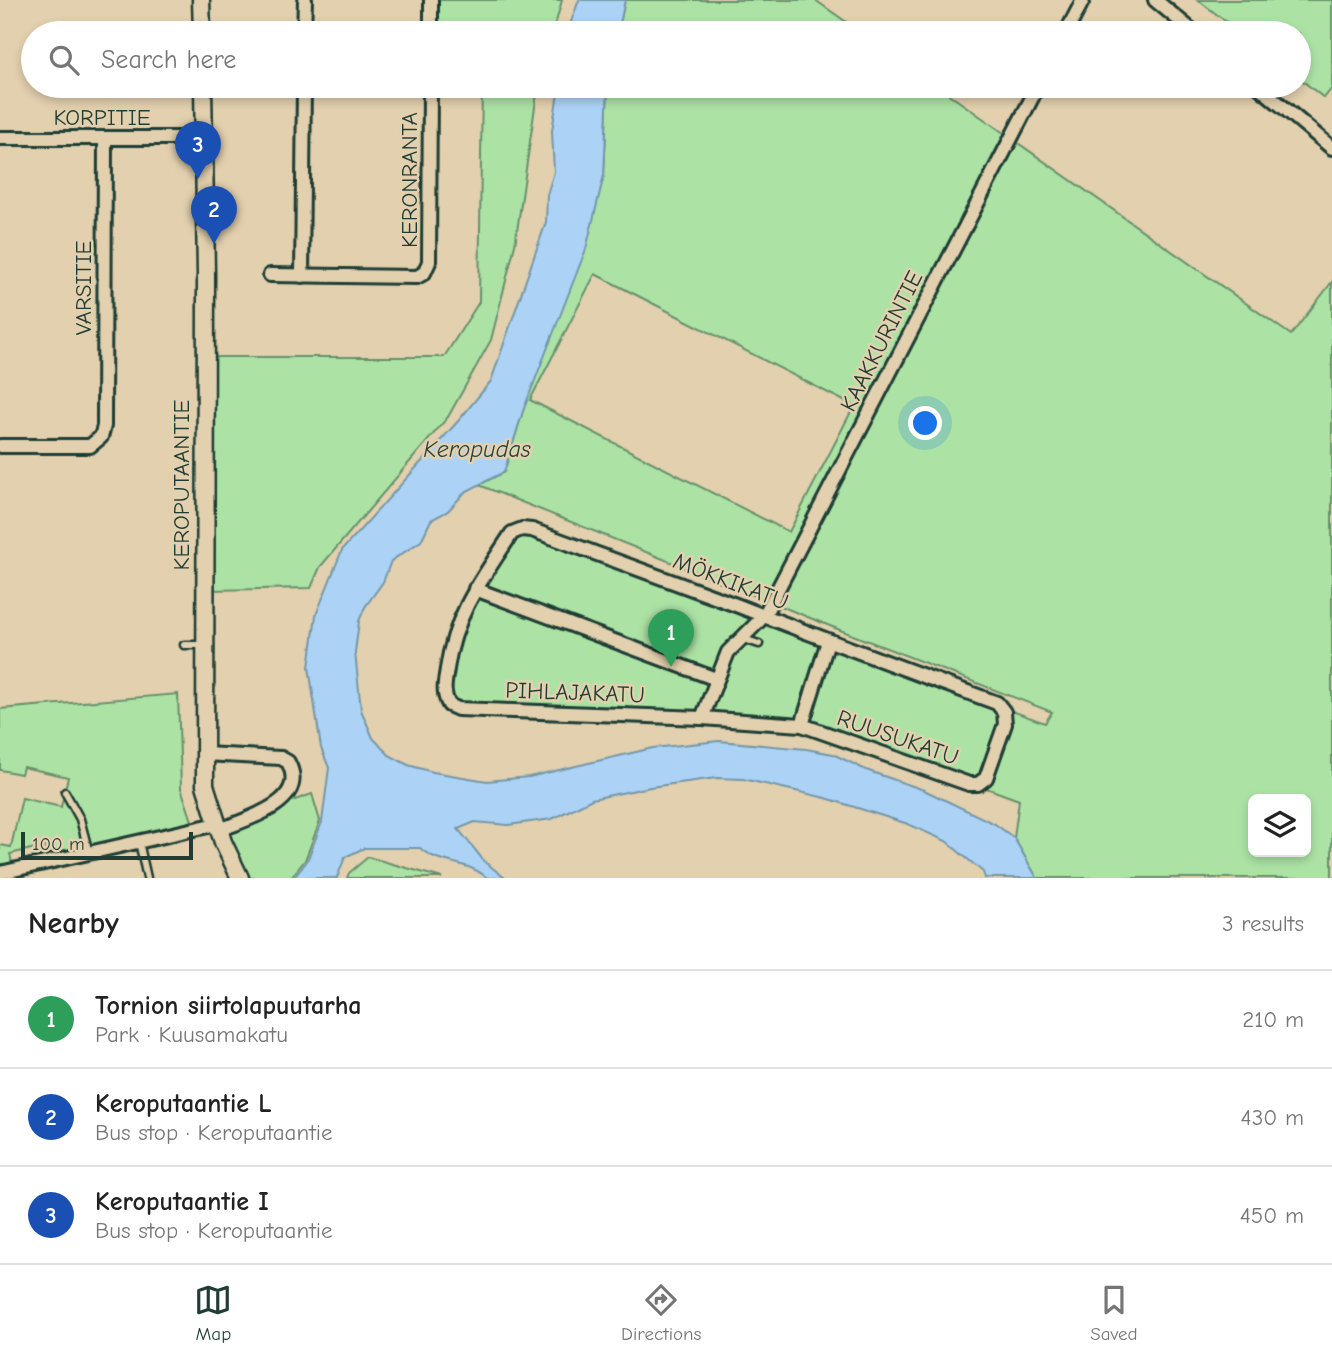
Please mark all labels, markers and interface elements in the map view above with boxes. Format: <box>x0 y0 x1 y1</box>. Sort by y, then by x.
search box <box>21 21 1311 98</box>
icon: search <box>45 41 83 79</box>
text: Search here <box>101 45 236 75</box>
street label: KORPITIE <box>53 104 151 131</box>
street label: KERONRANTA <box>396 112 423 248</box>
pin: 3 <box>175 121 221 179</box>
pin: 2 <box>191 186 237 244</box>
street label: VARSITIE <box>70 241 97 335</box>
street label: KAAKKURINTIE <box>834 266 928 416</box>
street label: KEROPUTAANTIE <box>168 399 195 570</box>
your location <box>908 406 942 440</box>
water label: Keropudas <box>423 435 531 463</box>
street label: MÖKKIKATU <box>669 547 792 616</box>
pin: 1 <box>648 609 694 667</box>
street label: PIHLAJAKATU <box>505 677 645 708</box>
street label: RUUSUKATU <box>834 704 962 771</box>
map controls <box>1248 794 1311 857</box>
button: layers <box>1248 794 1311 857</box>
scale bar <box>21 829 192 861</box>
text: 100 m <box>32 833 85 855</box>
text: Nearby <box>28 906 119 941</box>
text: 3 results <box>1222 910 1304 937</box>
text: Tornion siirtolapuutarha <box>95 991 362 1021</box>
text: 1 <box>46 1006 56 1033</box>
text: 210 m <box>1242 1006 1304 1033</box>
text: Park · Kuusamakatu <box>95 1021 288 1048</box>
text: Keroputaantie L <box>95 1089 272 1119</box>
text: 2 <box>45 1104 57 1131</box>
text: 430 m <box>1241 1104 1304 1131</box>
text: Bus stop · Keroputaantie <box>95 1119 333 1146</box>
text: Keroputaantie I <box>95 1187 269 1217</box>
text: 3 <box>45 1202 57 1229</box>
text: 450 m <box>1240 1202 1304 1229</box>
text: Bus stop · Keroputaantie <box>95 1217 333 1244</box>
tab: Map <box>194 1281 232 1345</box>
tab: Directions <box>621 1281 701 1345</box>
tab: Saved <box>1090 1281 1138 1345</box>

